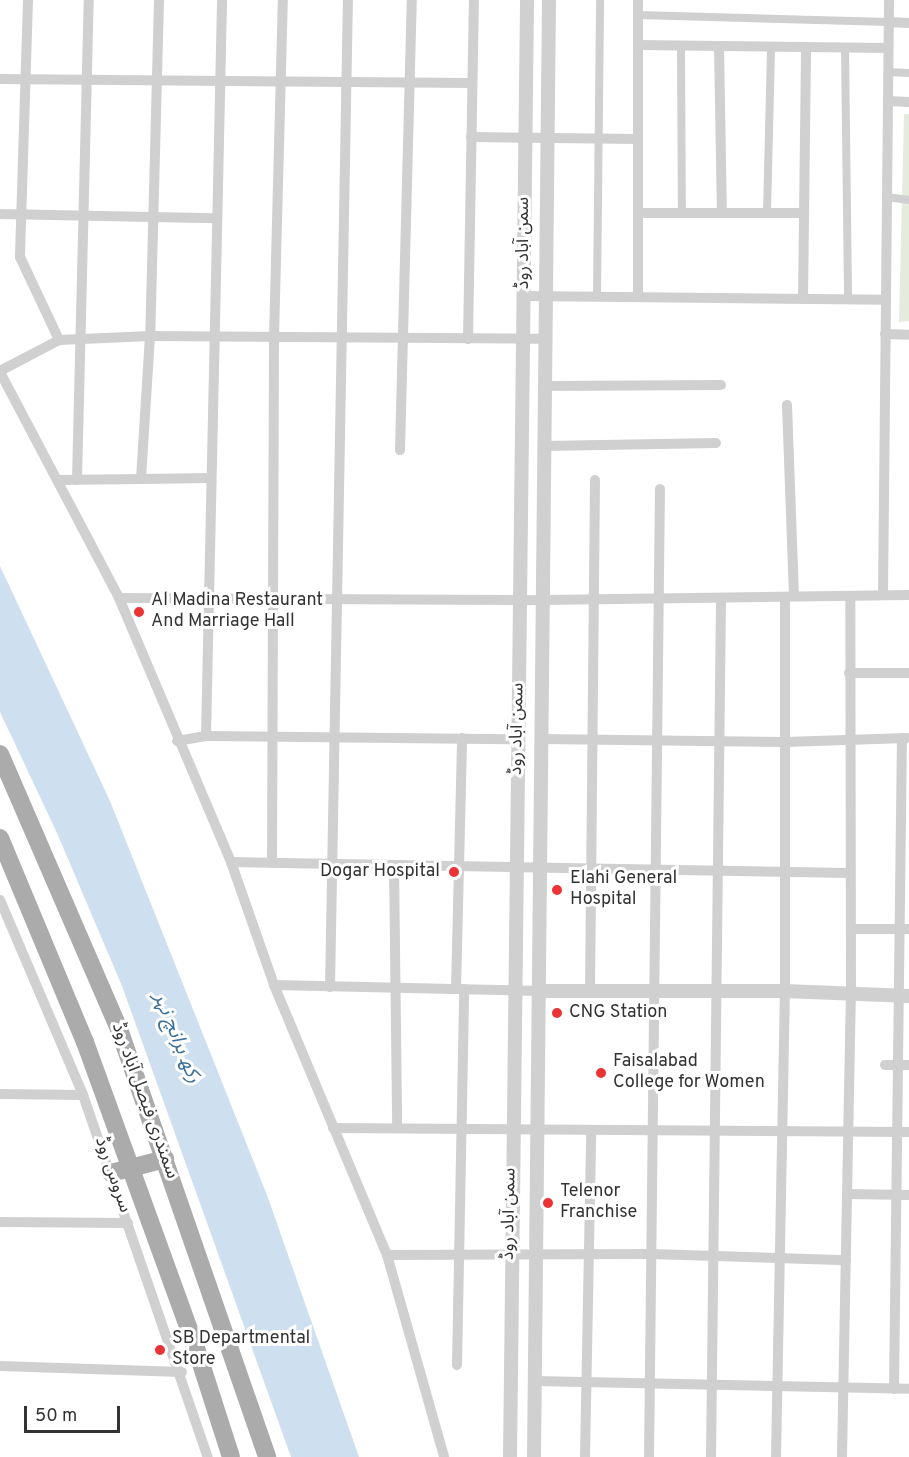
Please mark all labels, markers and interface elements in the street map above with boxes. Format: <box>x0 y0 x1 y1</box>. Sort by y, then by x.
street label: سمن آباد روڈ <box>513 197 535 289</box>
place label: Al Madina Restaurant And Marriage Hall <box>151 591 323 634</box>
marker: Al Madina Restaurant And Marriage Hall <box>132 605 146 619</box>
street label: سمن آباد روڈ <box>506 683 530 775</box>
place label: Dogar Hospital <box>320 861 440 883</box>
marker: Dogar Hospital <box>445 863 463 881</box>
place label: Elahi General Hospital <box>570 869 677 912</box>
marker: Elahi General Hospital <box>548 881 566 899</box>
water label: رکھ برانچ نہر <box>147 989 205 1087</box>
place label: CNG Station <box>569 1002 667 1024</box>
marker: CNG Station <box>550 1006 564 1020</box>
street label: سمندری فیصل آباد روڈ <box>106 1020 182 1182</box>
place label: Faisalabad College for Women <box>613 1052 765 1094</box>
marker: Faisalabad College for Women <box>594 1066 608 1080</box>
street label: سروس روڈ <box>89 1134 135 1216</box>
street label: سمن آباد روڈ <box>498 1168 522 1260</box>
place label: Telenor Franchise <box>560 1182 637 1224</box>
marker: Telenor Franchise <box>541 1196 555 1210</box>
place label: SB Departmental Store <box>172 1329 310 1372</box>
marker: SB Departmental Store <box>153 1343 167 1357</box>
scale bar <box>27 1394 123 1432</box>
text: 50 m <box>35 1405 77 1428</box>

